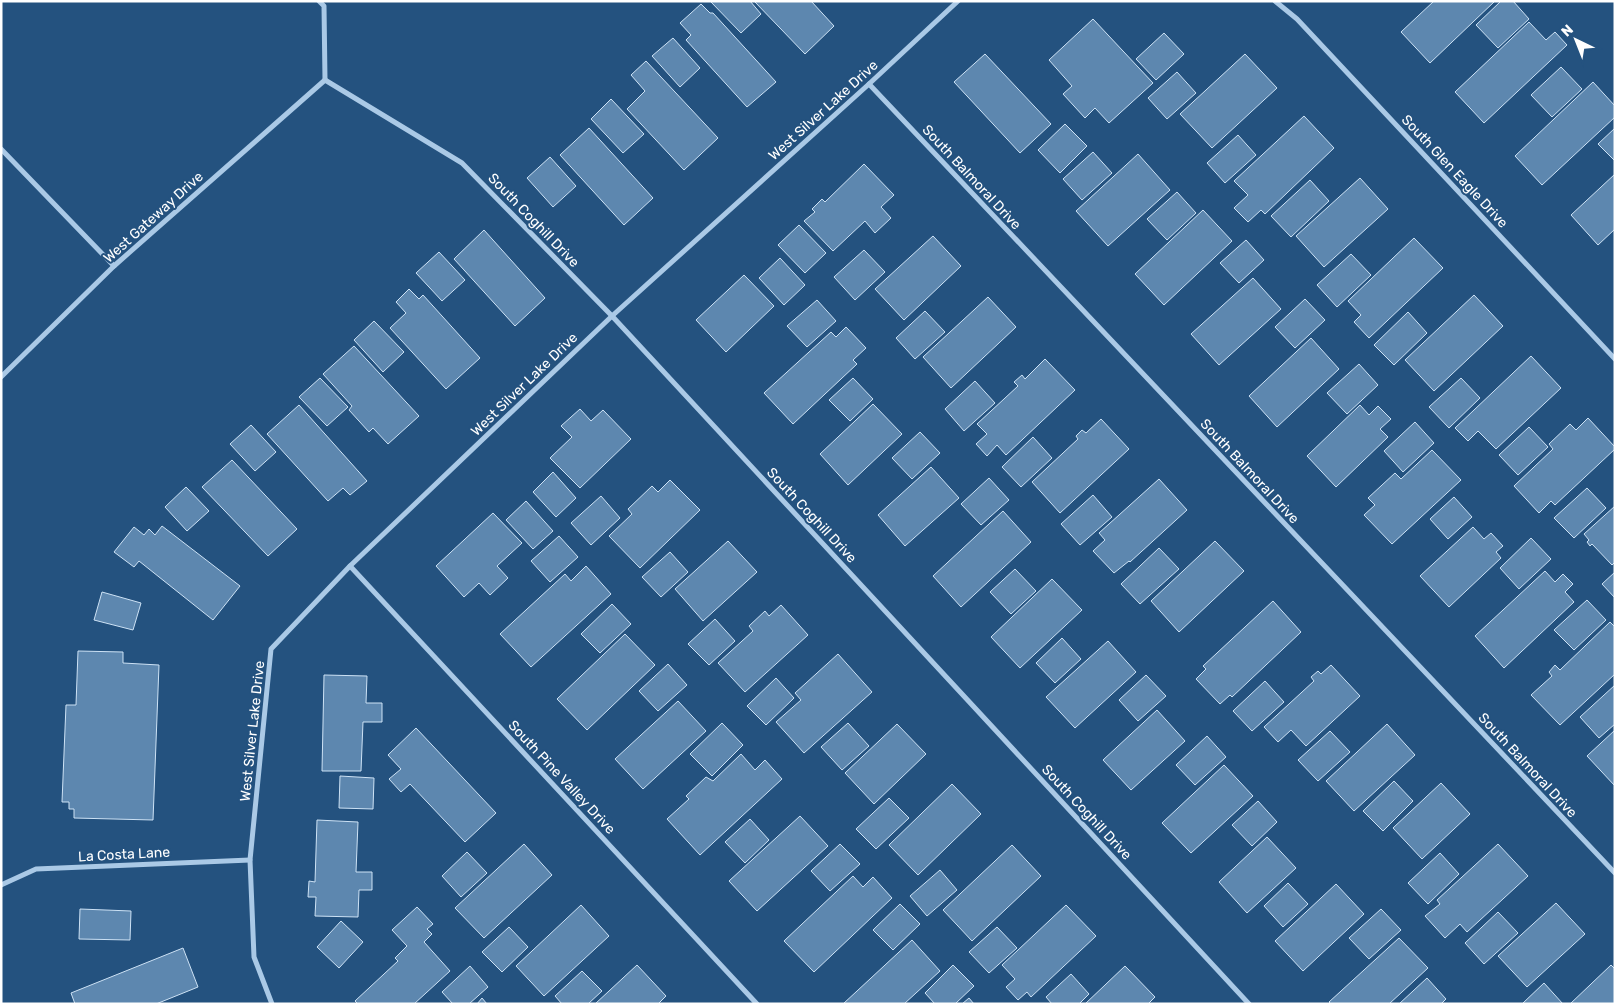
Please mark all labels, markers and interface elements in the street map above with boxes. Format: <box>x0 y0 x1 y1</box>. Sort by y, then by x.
north arrow <box>1551 15 1601 65</box>
text: N <box>1558 21 1577 41</box>
street label: West Silver Lake Drive <box>765 57 882 164</box>
street label: South Glen Eagle Drive <box>1398 111 1512 231</box>
street label: South Balmoral Drive <box>919 121 1025 233</box>
street label: West Gateway Drive <box>100 168 207 267</box>
street label: South Coghill Drive <box>484 170 583 271</box>
street label: West Silver Lake Drive <box>468 329 581 440</box>
street label: South Balmoral Drive <box>1197 415 1303 527</box>
street label: South Coghill Drive <box>763 464 860 567</box>
street label: West Silver Lake Drive <box>237 660 268 802</box>
street label: South Balmoral Drive <box>1475 709 1581 821</box>
street label: South Pine Valley Drive <box>505 717 619 838</box>
street label: South Coghill Drive <box>1038 761 1135 864</box>
street label: La Costa Lane <box>78 844 171 865</box>

